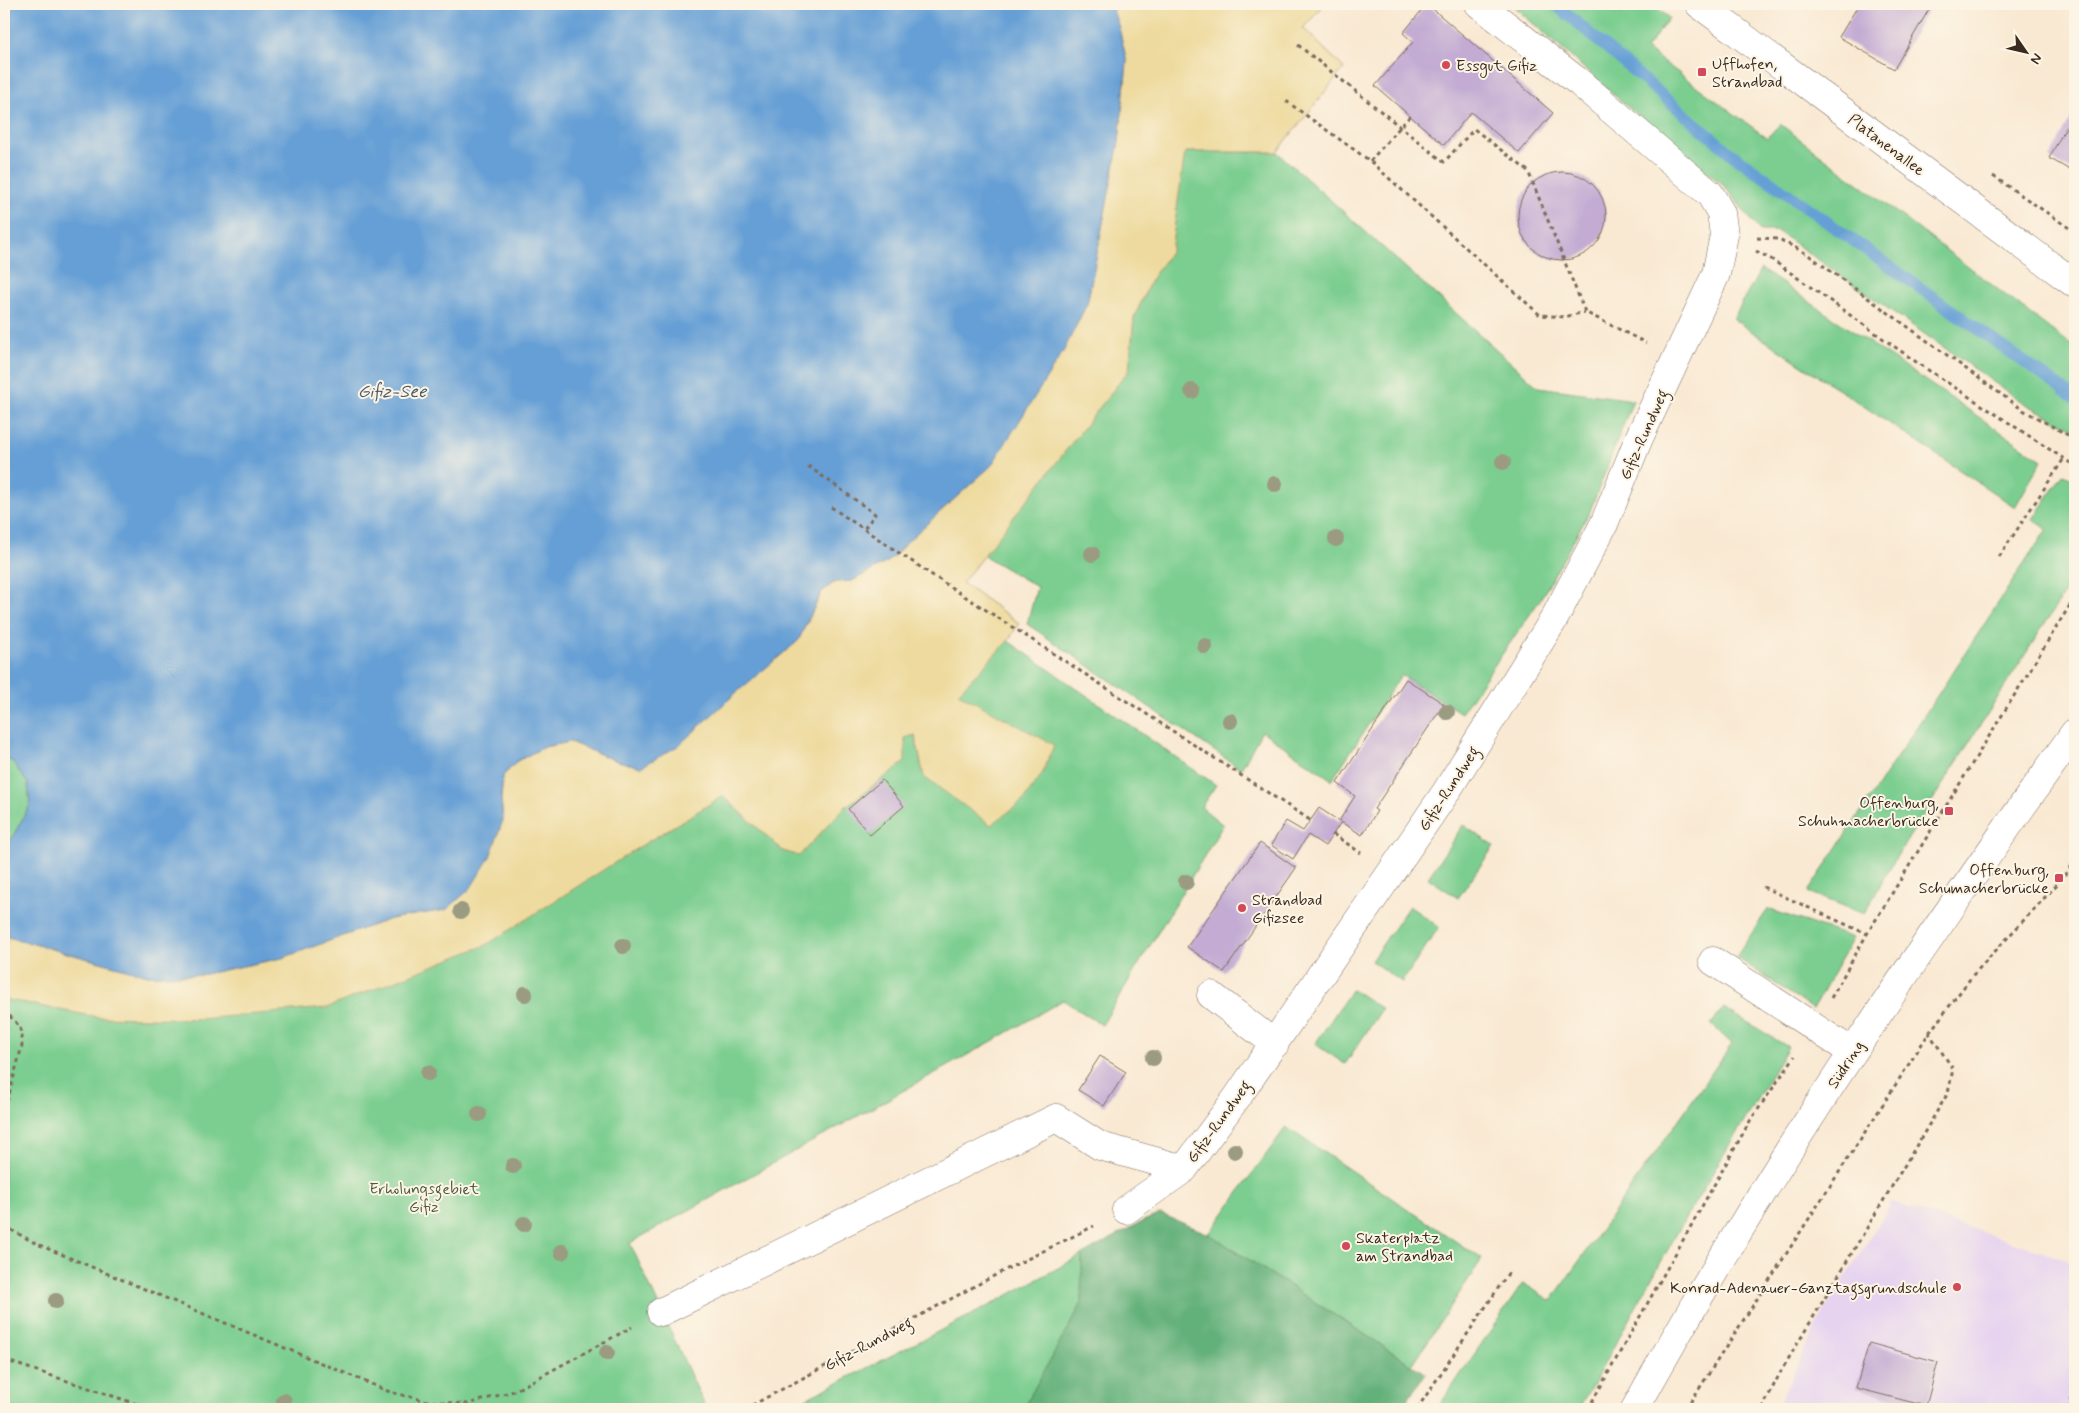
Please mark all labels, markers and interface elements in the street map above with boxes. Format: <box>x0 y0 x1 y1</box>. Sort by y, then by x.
north arrow <box>2002 28 2052 78</box>
text: N <box>2026 50 2046 68</box>
place label: Uffhofen, Strandbad <box>1712 54 1782 93</box>
place label: Essgut Gifiz <box>1456 56 1537 78</box>
marker: Essgut Gifiz <box>1440 59 1452 71</box>
marker: Uffhofen, Strandbad <box>1696 66 1708 78</box>
street label: Platanenallee <box>1843 109 1929 181</box>
water label: Gifiz-See <box>358 380 427 404</box>
street label: Gifiz-Rundweg <box>1615 386 1675 484</box>
street label: Gifiz-Rundweg <box>1414 742 1485 836</box>
place label: Offenburg, Schuhmacherbrücke <box>1798 793 1939 832</box>
marker: Offenburg, Schuhmacherbrücke <box>1943 805 1955 817</box>
place label: Offenburg, Schumacherbrücke <box>1919 860 2049 899</box>
marker: Offenburg, Schumacherbrücke <box>2053 872 2065 884</box>
place label: Strandbad Gifizsee <box>1252 890 1322 929</box>
marker: Strandbad Gifizsee <box>1236 902 1248 914</box>
street label: Südring <box>1823 1037 1870 1093</box>
street label: Gifiz-Rundweg <box>1182 1076 1257 1168</box>
park label: Erholungsgebiet Gifiz <box>369 1179 479 1218</box>
place label: Skaterplatz am Strandbad <box>1356 1228 1453 1267</box>
marker: Skaterplatz am Strandbad <box>1340 1240 1352 1252</box>
place label: Konrad-Adenauer-Ganztagsgrundschule <box>1670 1278 1947 1300</box>
marker: Konrad-Adenauer-Ganztagsgrundschule <box>1951 1281 1963 1293</box>
street label: Gifiz-Rundweg <box>821 1312 917 1377</box>

